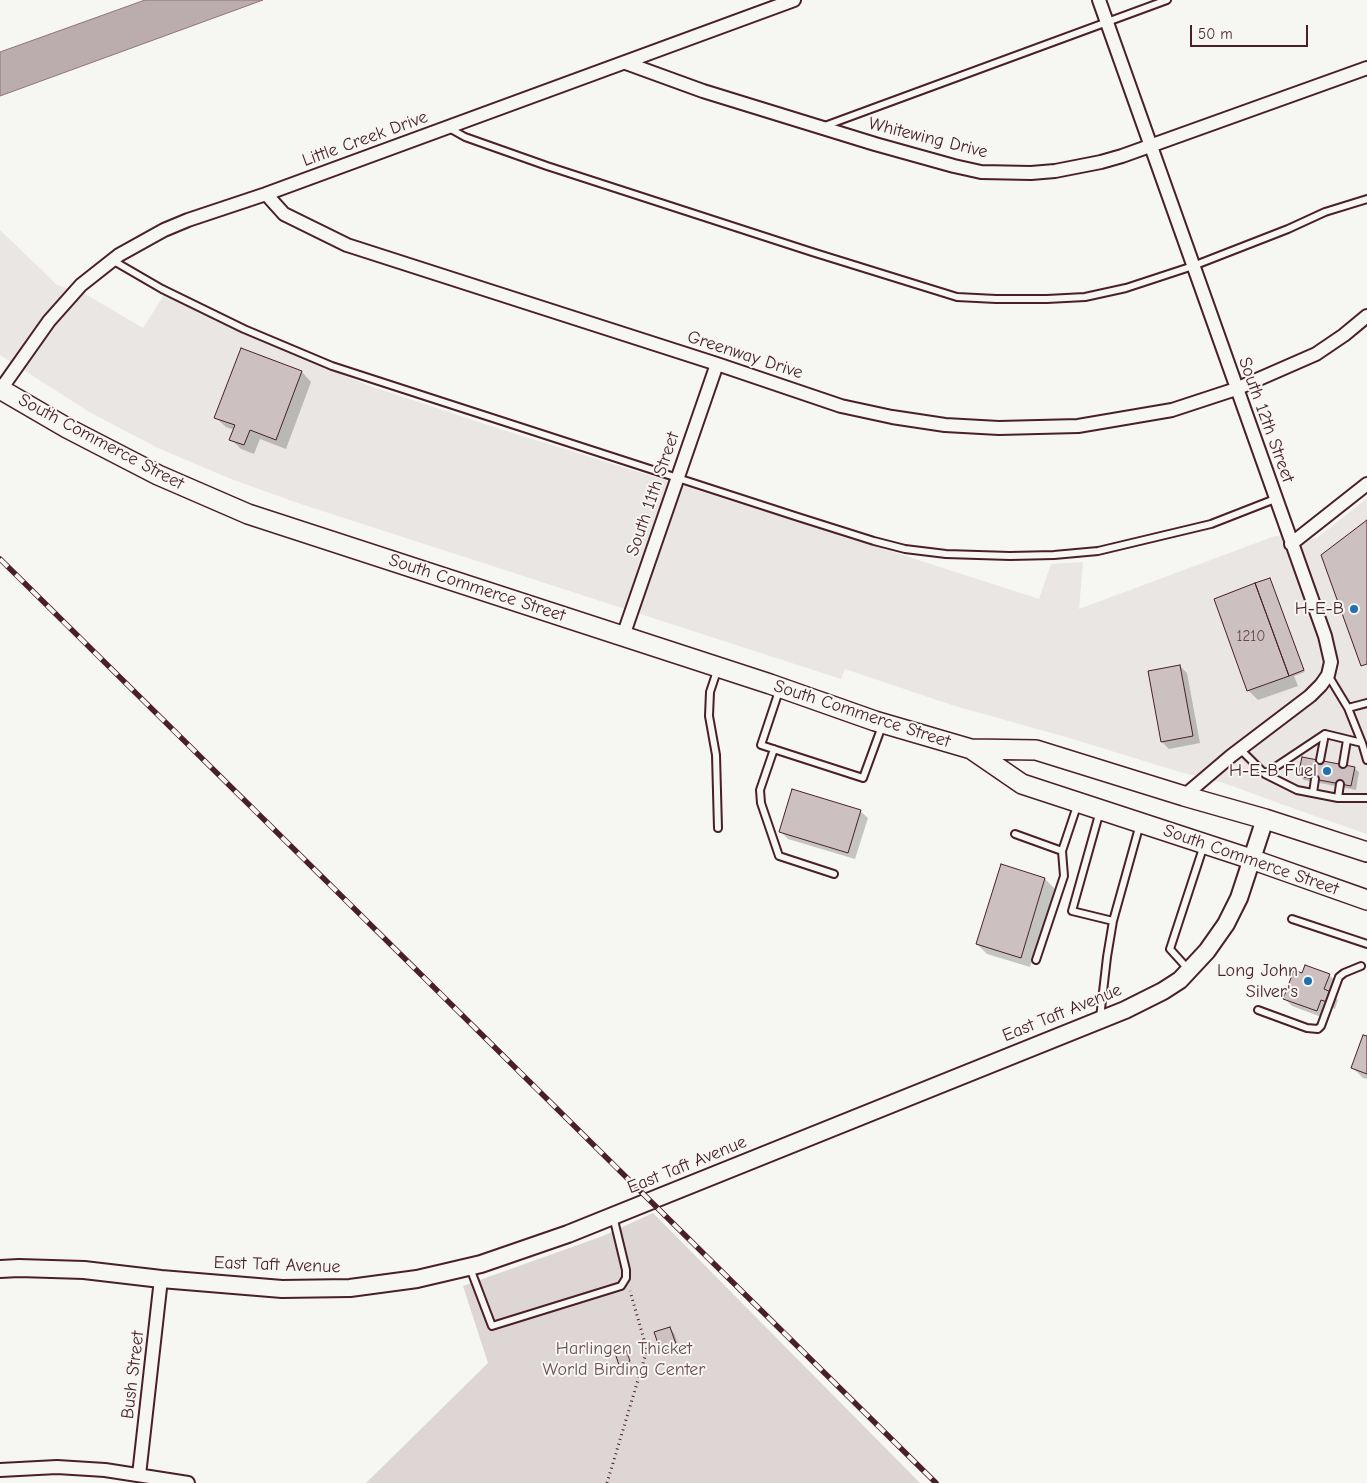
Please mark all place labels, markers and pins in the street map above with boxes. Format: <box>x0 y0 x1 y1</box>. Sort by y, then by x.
place label: H-E-B <box>1295 598 1344 620</box>
marker: H-E-B <box>1348 603 1360 615</box>
place label: H-E-B Fuel <box>1229 760 1317 782</box>
marker: H-E-B Fuel <box>1321 765 1333 777</box>
place label: Long John Silver's <box>1217 960 1298 1002</box>
marker: Long John Silver's <box>1302 975 1314 987</box>

